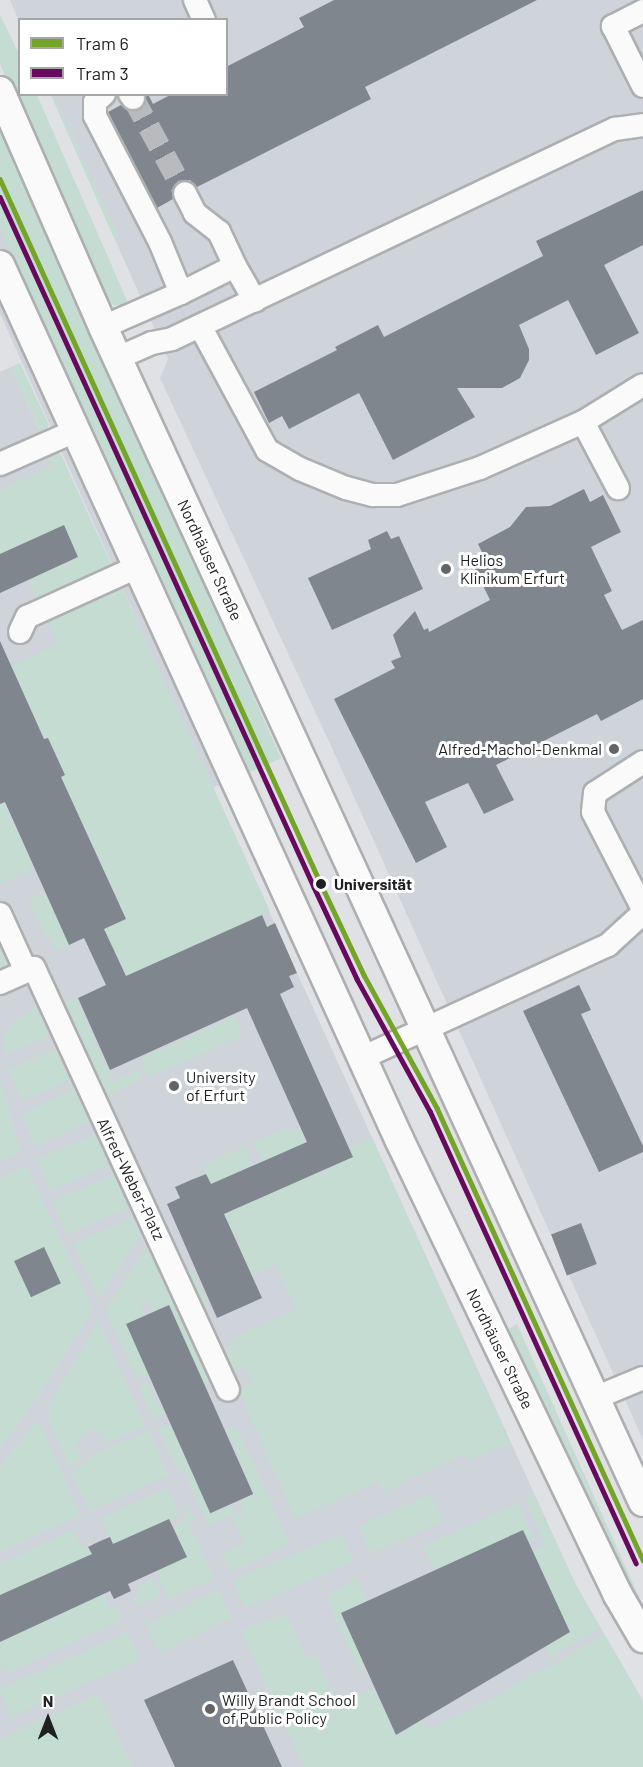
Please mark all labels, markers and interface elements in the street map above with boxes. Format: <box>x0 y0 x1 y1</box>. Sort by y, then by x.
legend <box>18 18 228 96</box>
text: Tram 6 <box>76 32 129 54</box>
text: Tram 3 <box>76 62 129 84</box>
street label: Nordhäuser Straße <box>174 496 246 624</box>
place label: Helios Klinikum Erfurt <box>460 550 565 588</box>
marker: Helios Klinikum Erfurt <box>437 560 455 578</box>
place label: Alfred-Machol-Denkmal <box>438 739 602 759</box>
marker: Alfred-Machol-Denkmal <box>607 742 621 756</box>
place label: Universität <box>334 874 412 894</box>
marker: Universität <box>312 875 330 893</box>
place label: University of Erfurt <box>186 1067 256 1105</box>
marker: University of Erfurt <box>167 1079 181 1093</box>
street label: Alfred-Weber-Platz <box>93 1115 169 1243</box>
street label: Nordhäuser Straße <box>463 1286 537 1412</box>
north arrow <box>18 1689 78 1749</box>
place label: Willy Brandt School of Public Policy <box>222 1690 356 1728</box>
text: N <box>43 1691 53 1710</box>
marker: Willy Brandt School of Public Policy <box>203 1702 217 1716</box>

